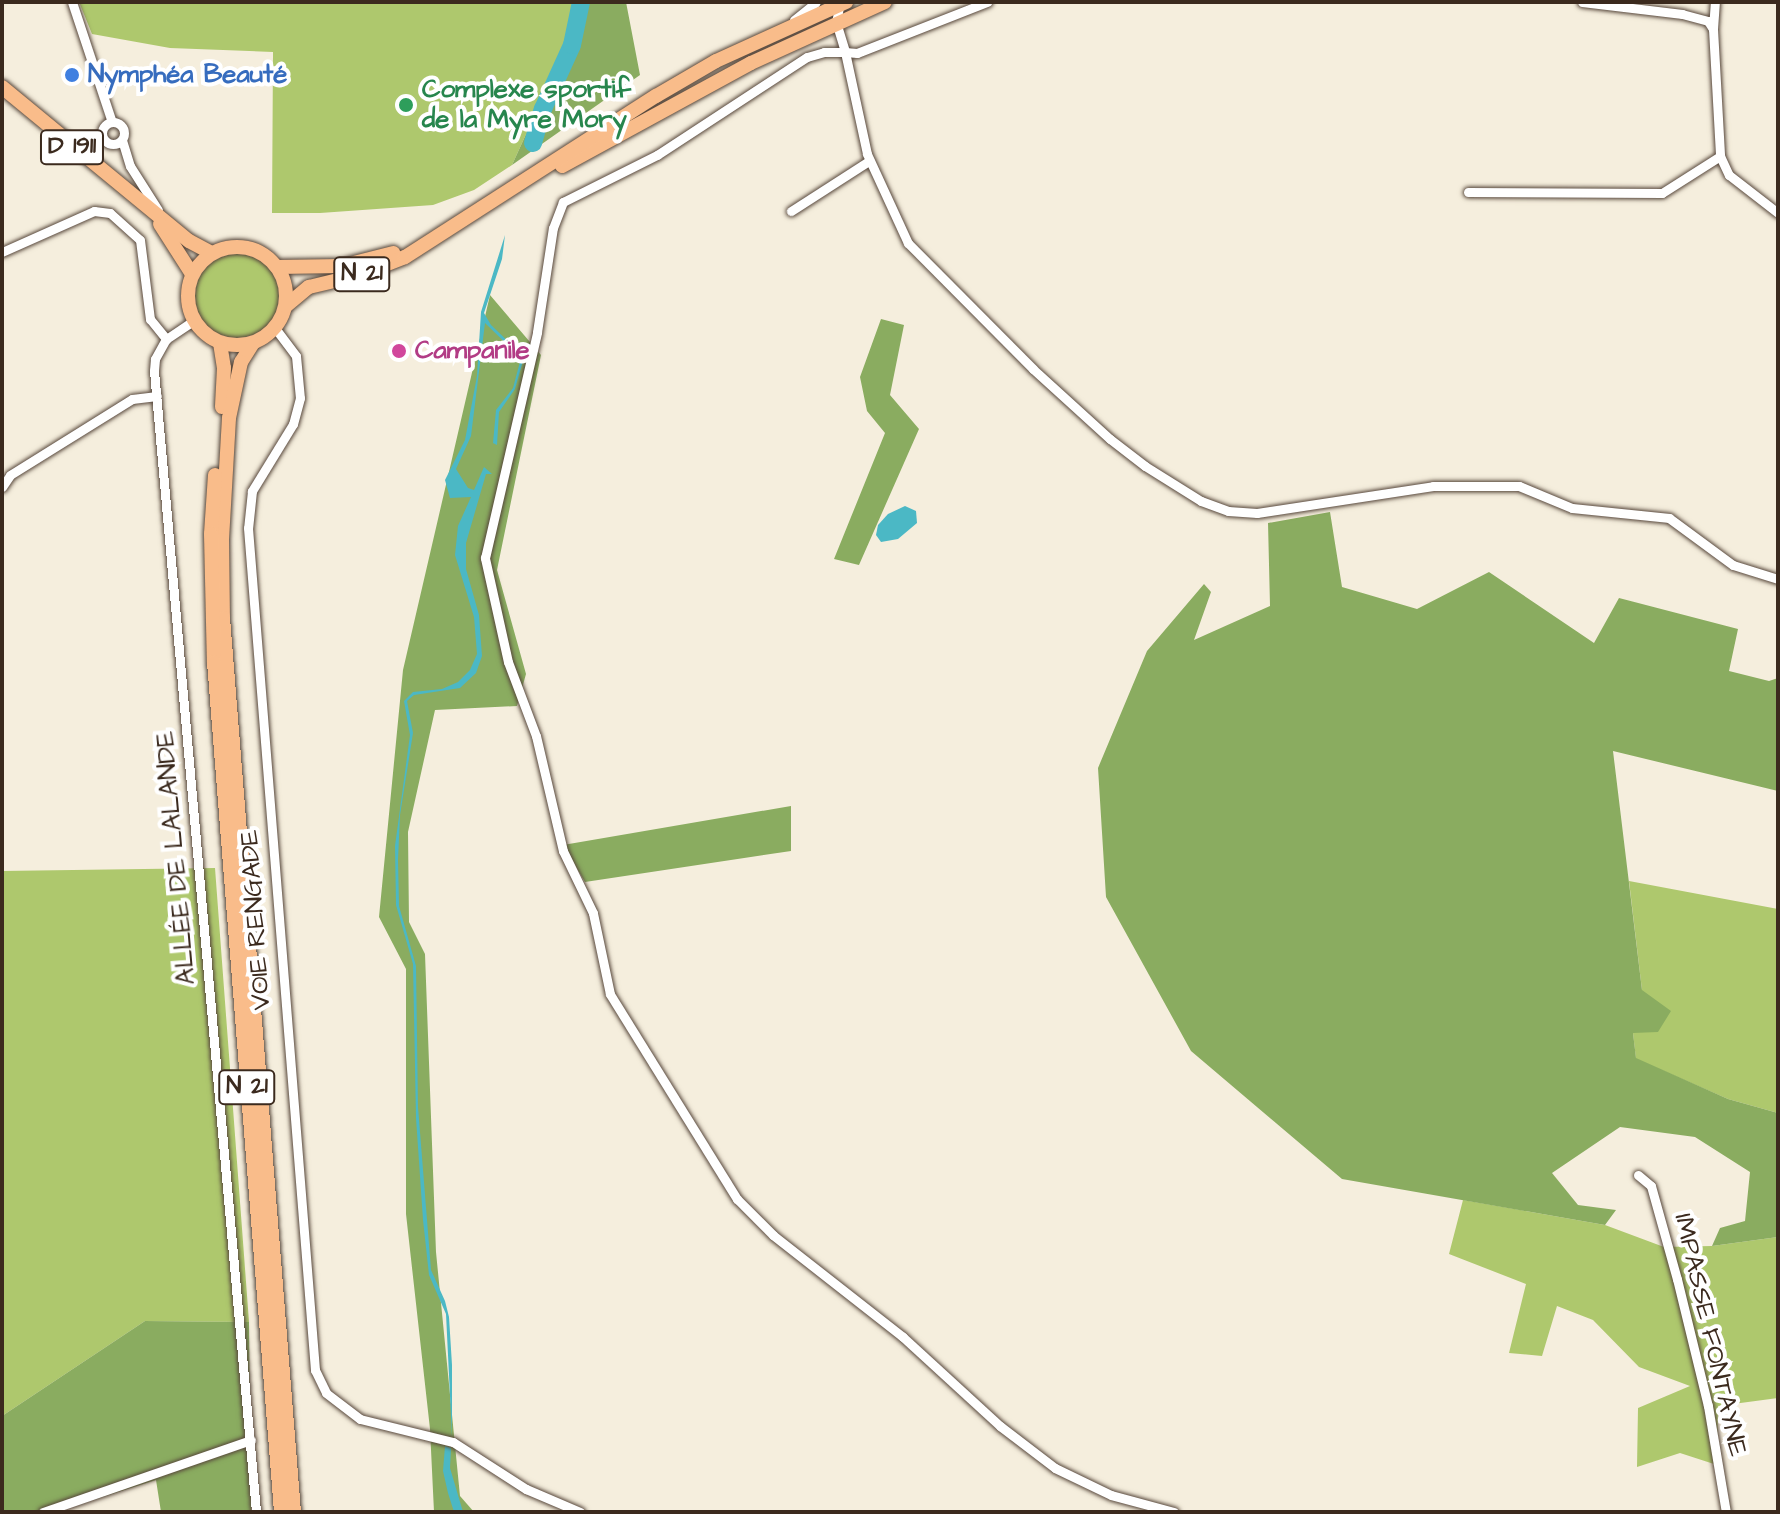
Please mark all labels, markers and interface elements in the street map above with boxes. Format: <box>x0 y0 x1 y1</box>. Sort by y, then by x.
place label: Nymphéa Beauté <box>88 59 287 91</box>
marker: Nymphéa Beauté <box>63 66 81 84</box>
place label: Complexe sportif de la Myre Mory <box>422 74 631 136</box>
marker: Complexe sportif de la Myre Mory <box>397 96 415 114</box>
road number: D 1911 <box>38 127 106 167</box>
road number: N 21 <box>332 254 392 294</box>
place label: Campanile <box>415 335 530 367</box>
marker: Campanile <box>390 342 408 360</box>
street label: ALLÉE DE LALANDE <box>149 730 203 986</box>
street label: VOIE RENGADE <box>234 829 278 1011</box>
road number: N 21 <box>217 1067 277 1107</box>
street label: IMPASSE FONTAYNE <box>1667 1211 1753 1459</box>

